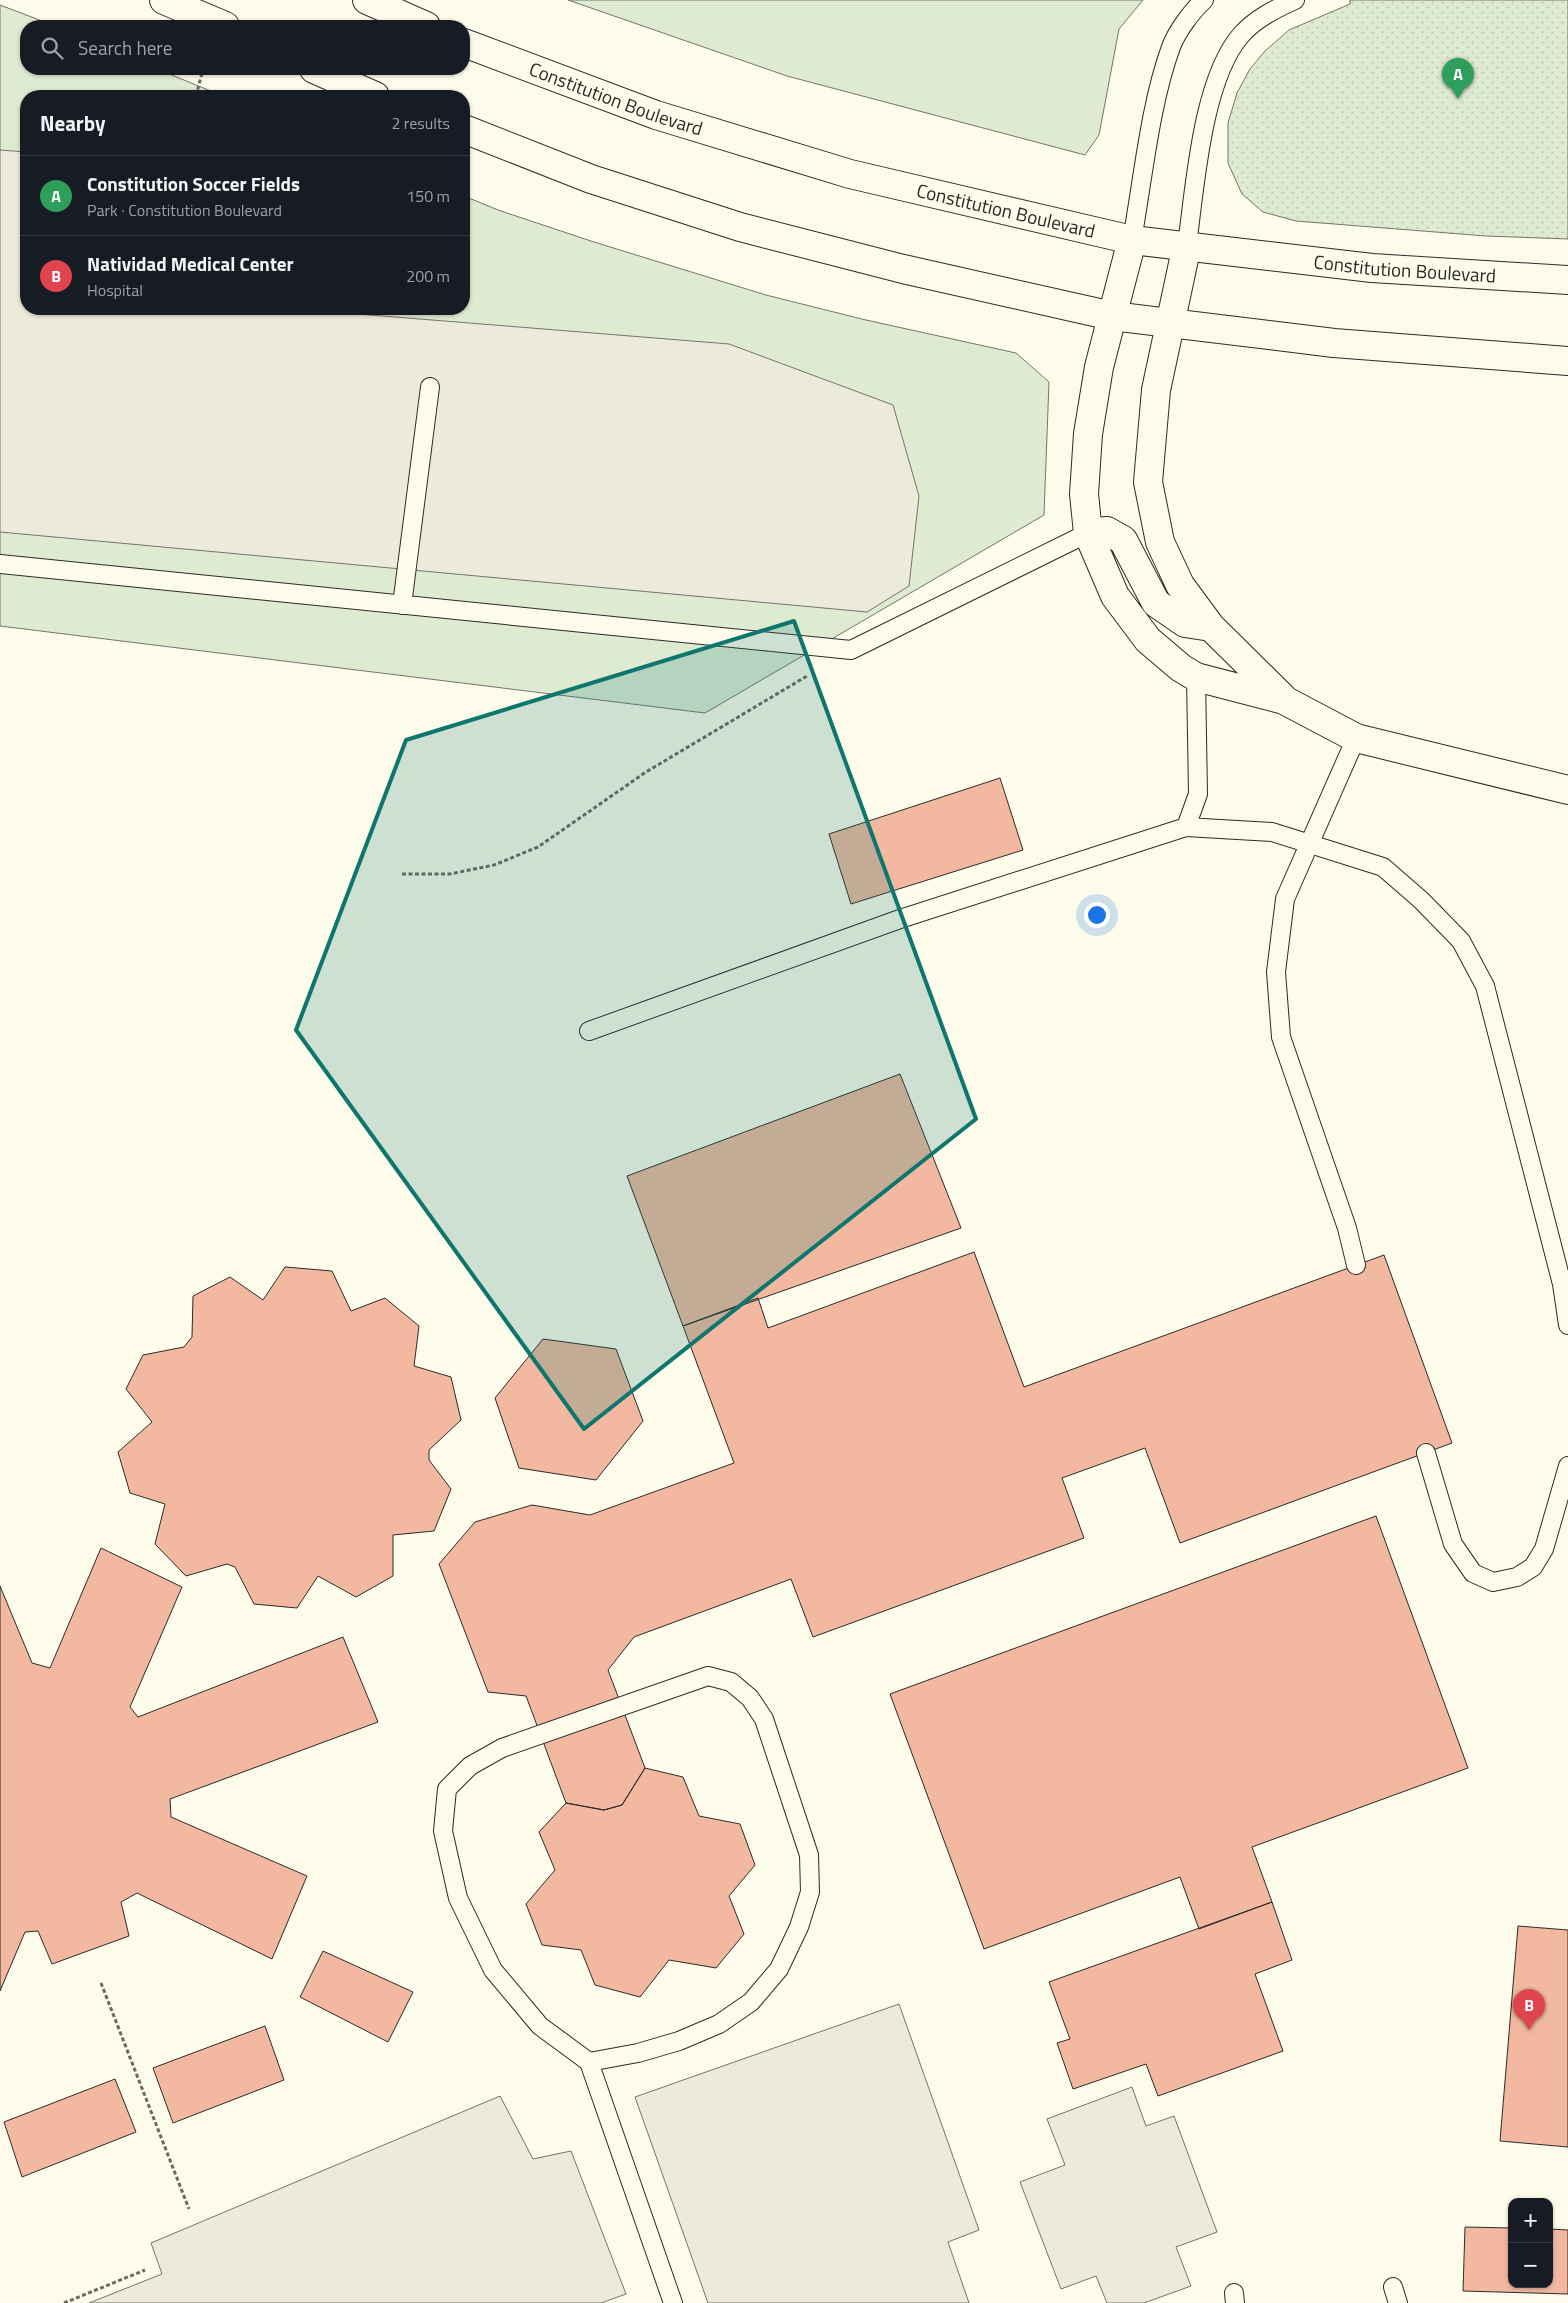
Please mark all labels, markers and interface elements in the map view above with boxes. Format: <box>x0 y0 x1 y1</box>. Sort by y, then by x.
search box <box>20 20 470 75</box>
text: Search here <box>78 33 172 62</box>
icon: search <box>38 34 66 62</box>
street label: Constitution Boulevard <box>525 54 707 142</box>
pin: A <box>1442 58 1474 99</box>
text: Nearby <box>40 107 105 139</box>
text: 2 results <box>391 111 450 135</box>
text: Constitution Soccer Fields <box>87 169 300 198</box>
street label: Constitution Boulevard <box>914 175 1098 245</box>
text: A <box>51 184 61 208</box>
text: 150 m <box>406 184 450 208</box>
text: Park · Constitution Boulevard <box>87 198 282 222</box>
street label: Constitution Boulevard <box>1312 246 1497 290</box>
text: Natividad Medical Center <box>87 249 294 278</box>
text: B <box>51 264 61 288</box>
text: 200 m <box>406 264 450 288</box>
text: Hospital <box>87 278 143 302</box>
your location <box>1084 902 1110 928</box>
pin: B <box>1513 1989 1545 2030</box>
map controls <box>1508 2198 1553 2288</box>
button: + <box>1508 2198 1553 2243</box>
button: − <box>1508 2243 1553 2288</box>

